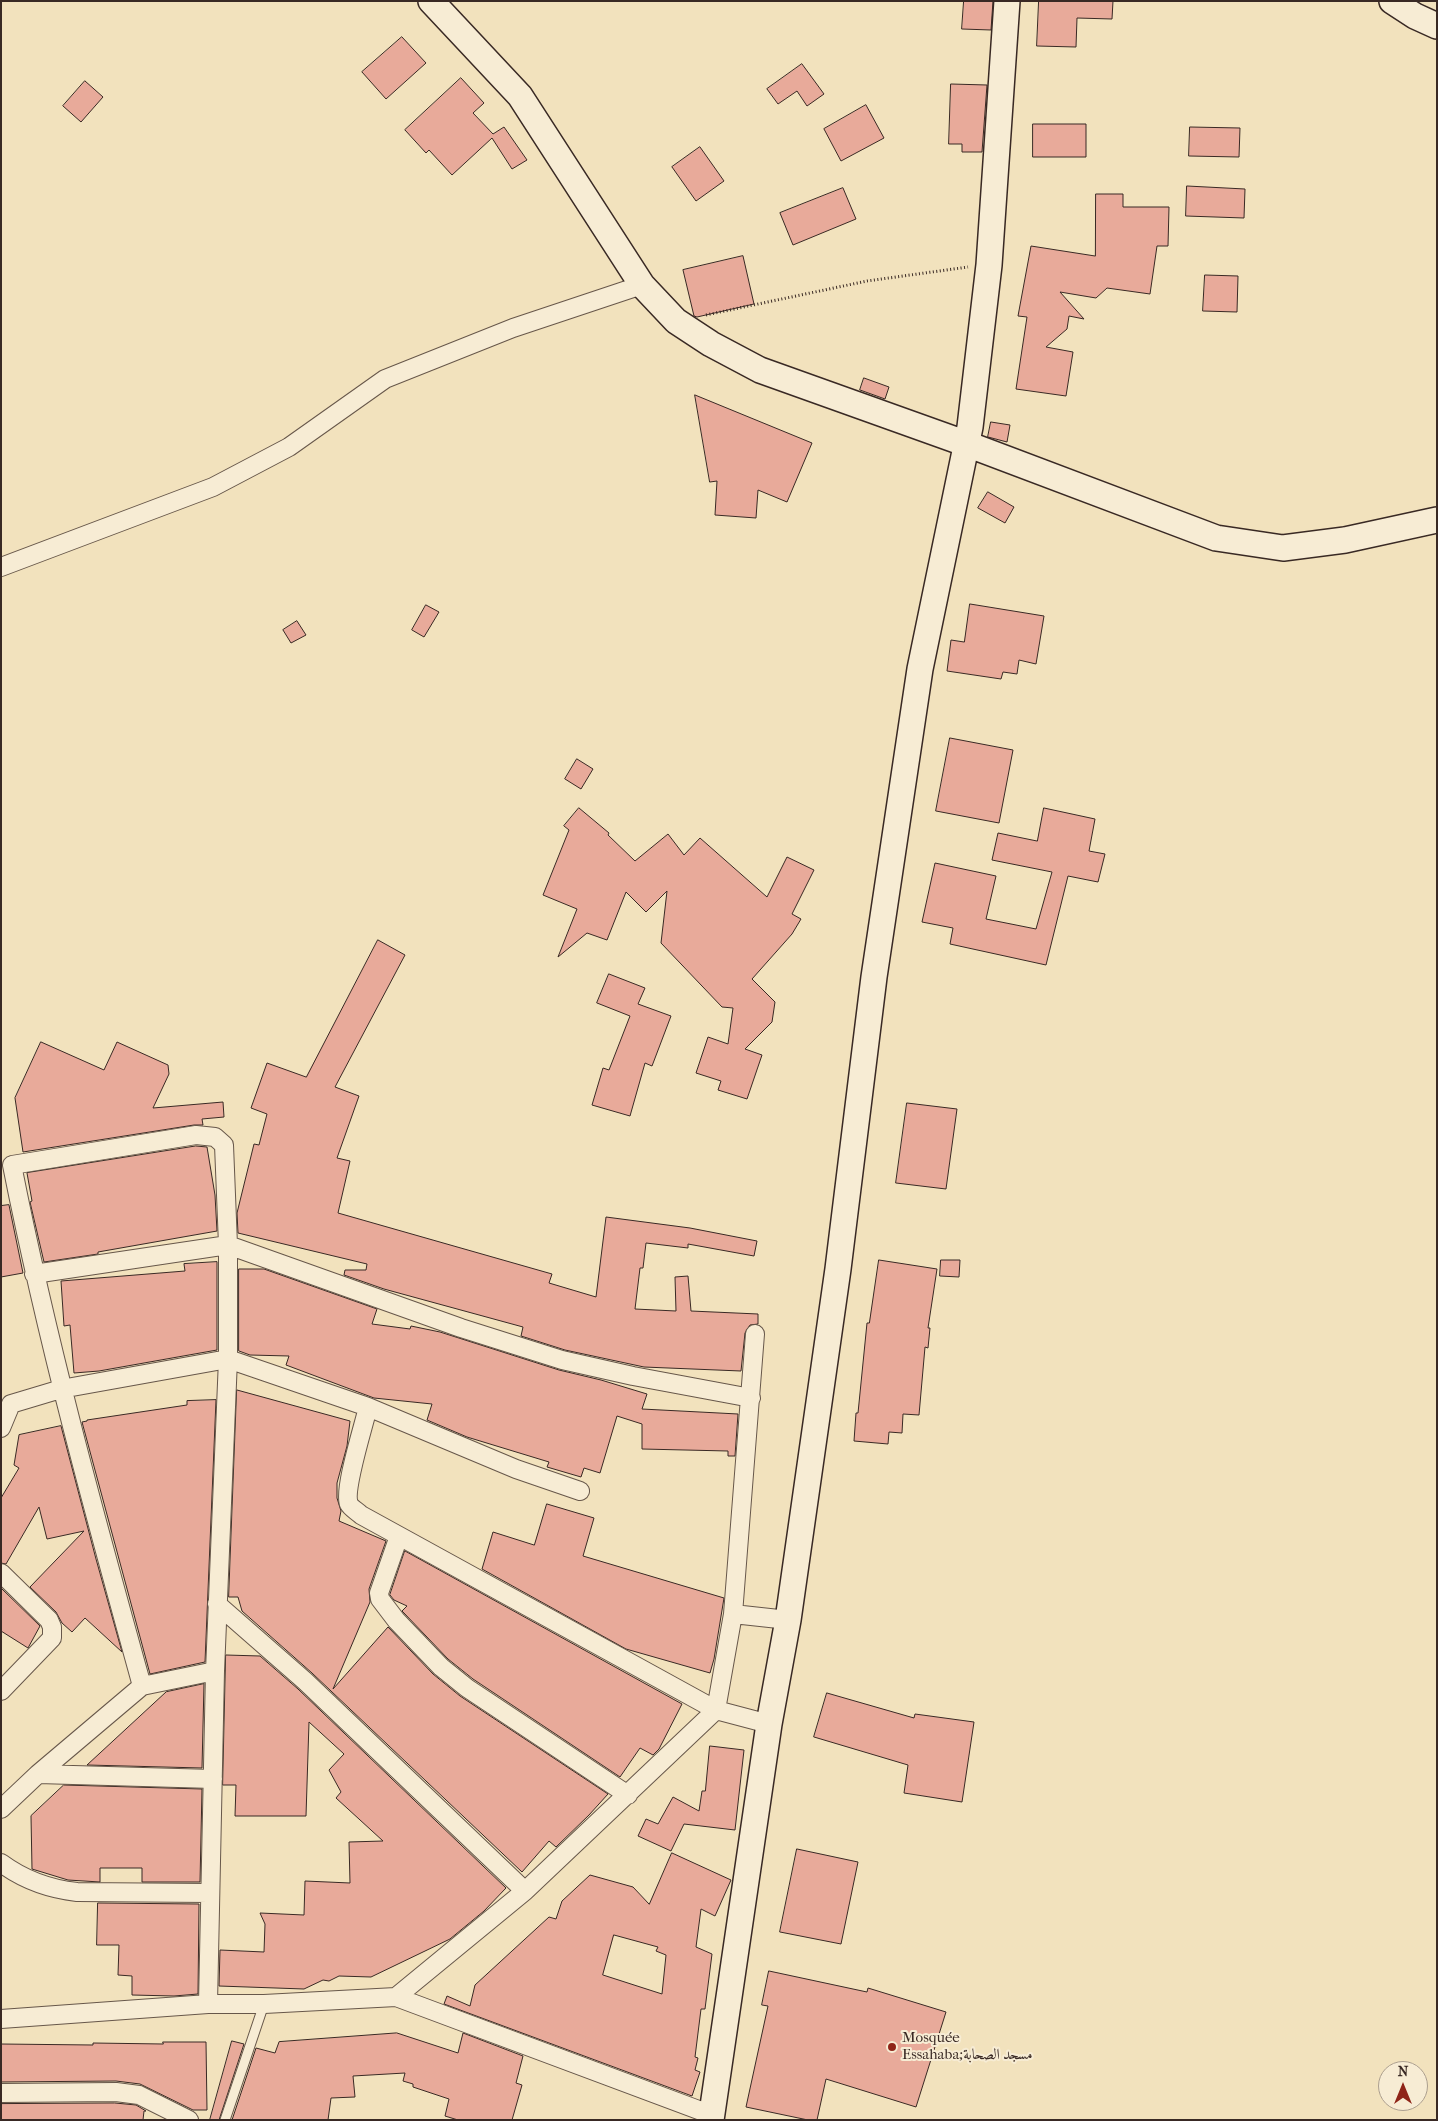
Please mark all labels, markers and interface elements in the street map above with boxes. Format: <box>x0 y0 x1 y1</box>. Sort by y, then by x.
place label: Mosquée Essahaba;مسجد الصحابة <box>902 2029 1032 2064</box>
marker: Mosquée Essahaba;مسجد الصحابة <box>886 2041 898 2053</box>
north arrow <box>1378 2061 1428 2111</box>
text: N <box>1398 2063 1408 2080</box>

